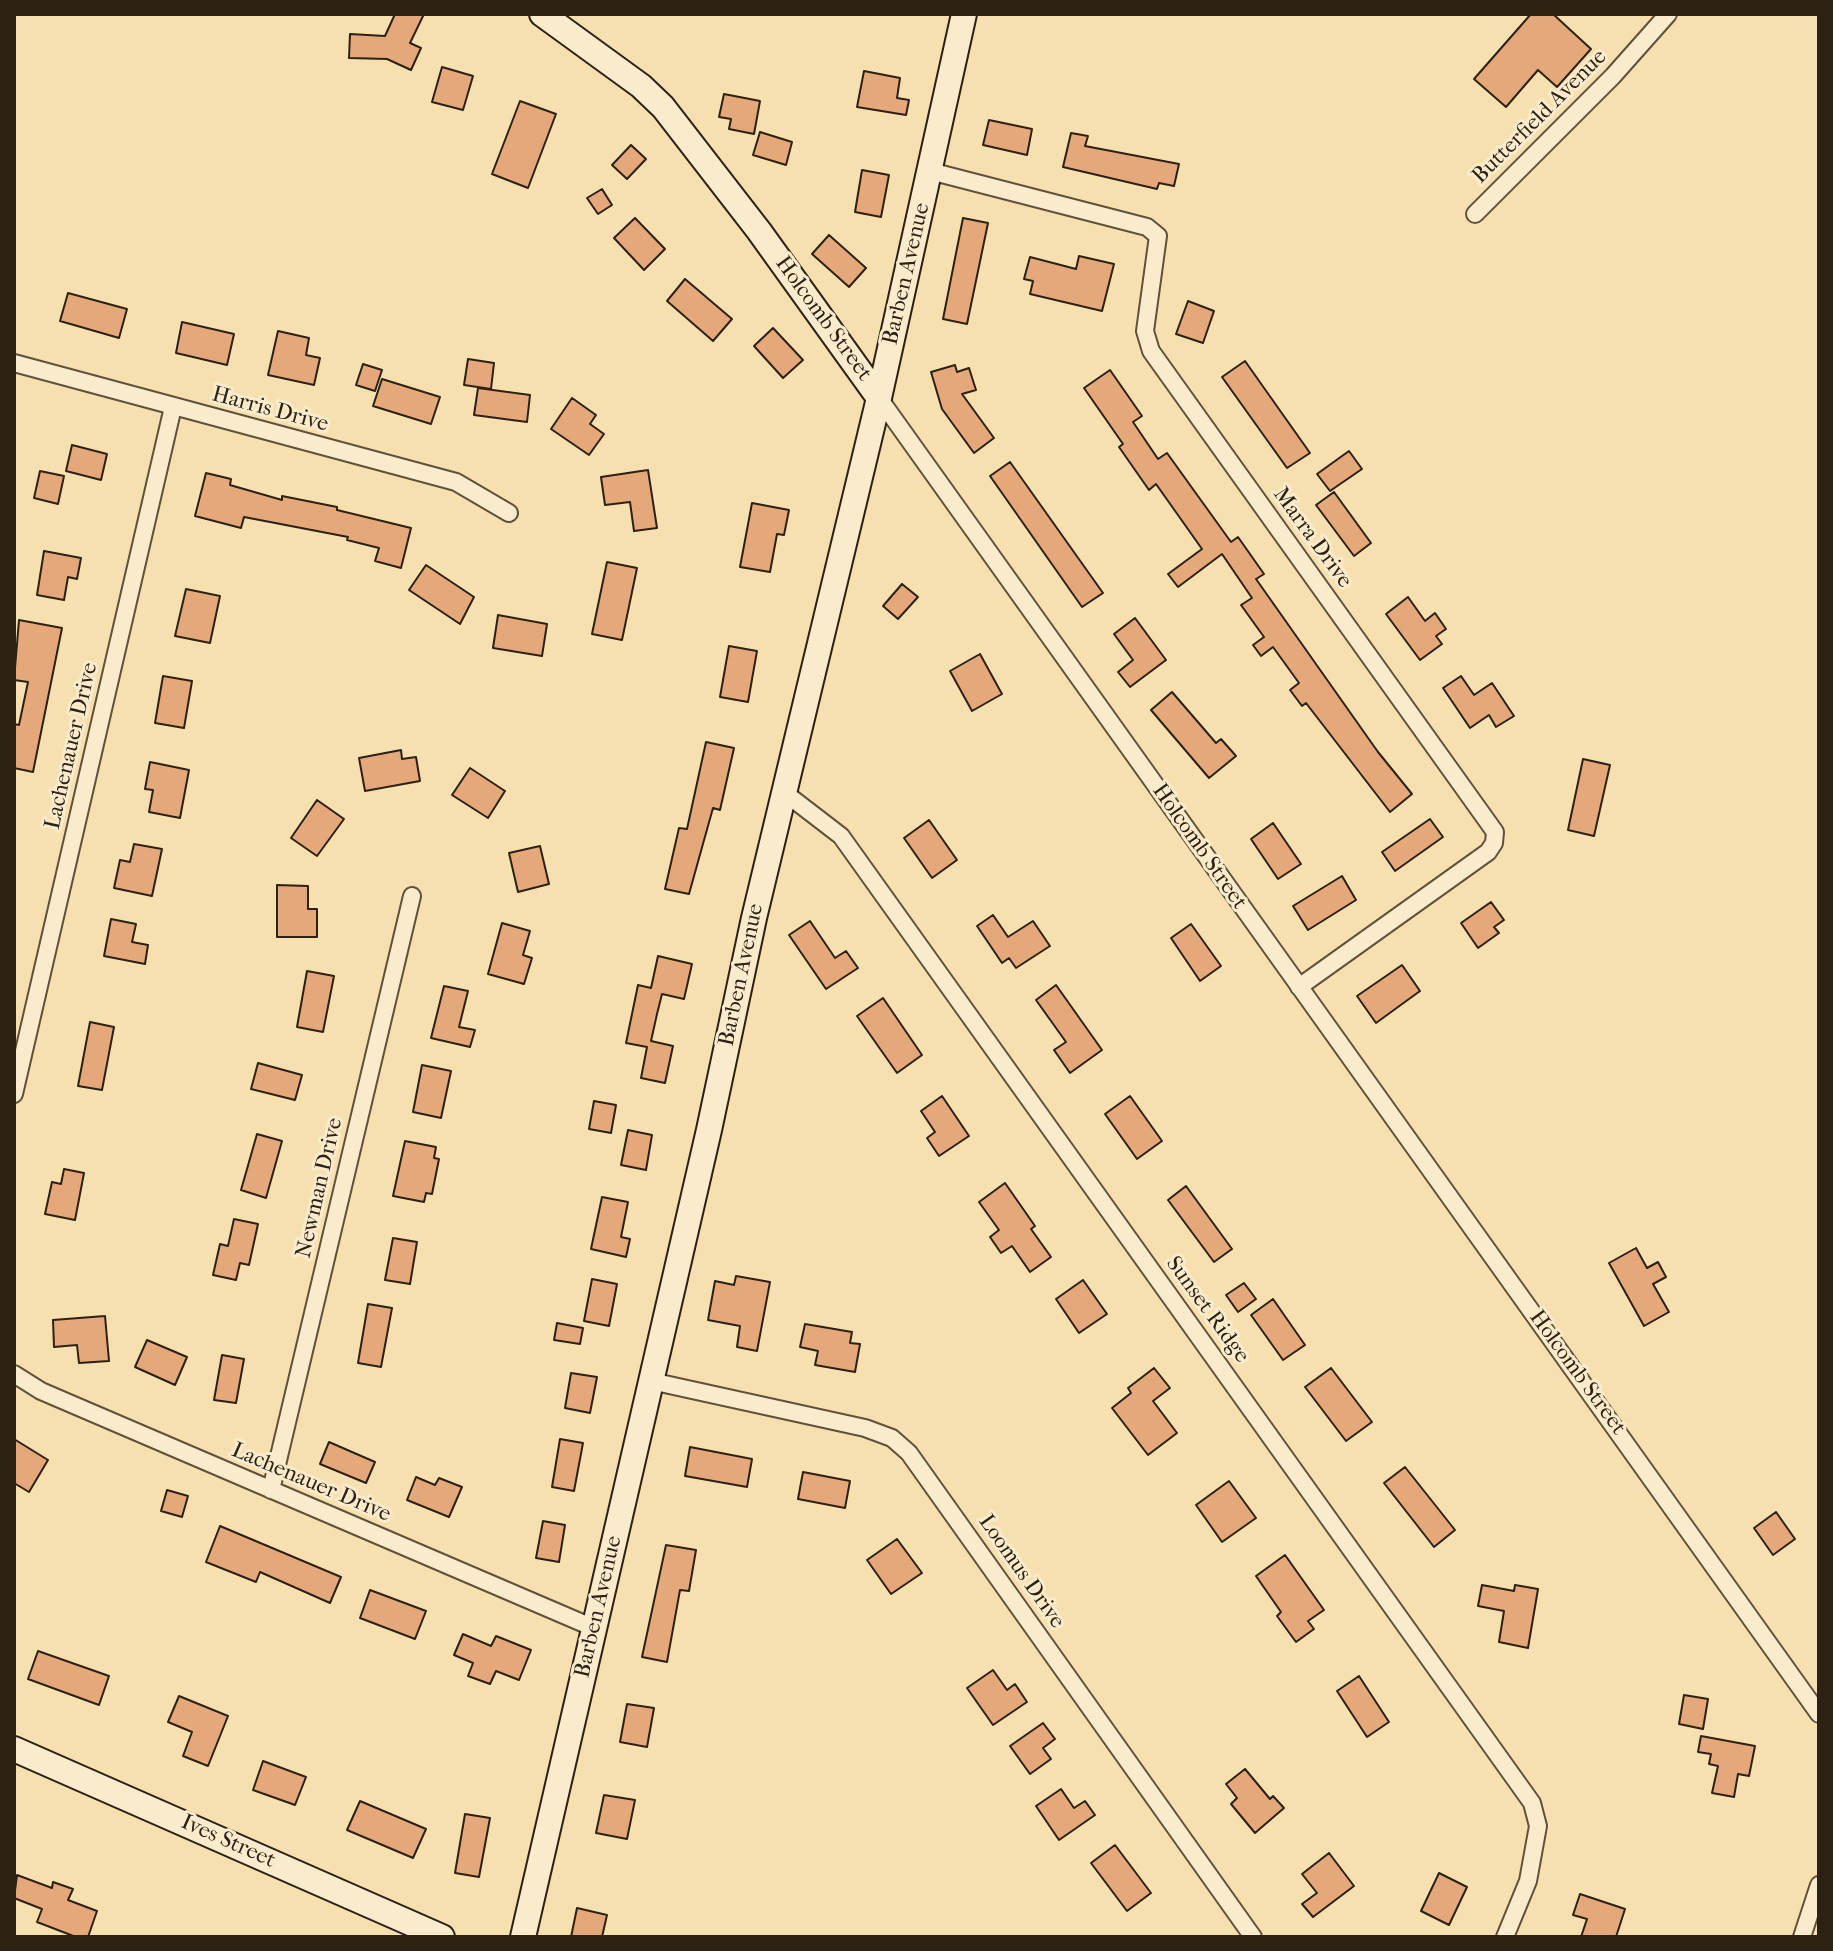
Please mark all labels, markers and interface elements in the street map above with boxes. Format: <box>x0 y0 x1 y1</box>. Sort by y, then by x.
street label: Butterfield Avenue <box>1467 44 1613 190</box>
street label: Barben Avenue <box>878 201 936 347</box>
street label: Holcomb Street <box>769 252 877 386</box>
street label: Harris Drive <box>209 382 331 438</box>
street label: Marra Drive <box>1267 483 1357 593</box>
street label: Lachenauer Drive <box>40 660 104 832</box>
street label: Holcomb Street <box>1146 779 1252 915</box>
street label: Barben Avenue <box>714 901 770 1049</box>
street label: Newman Drive <box>291 1115 349 1261</box>
street label: Sunset Ridge <box>1160 1252 1254 1368</box>
street label: Holcomb Street <box>1523 1306 1631 1440</box>
street label: Lachenauer Drive <box>228 1438 394 1528</box>
street label: Loomus Drive <box>972 1510 1070 1634</box>
street label: Barben Avenue <box>570 1534 628 1680</box>
street label: Ives Street <box>177 1809 279 1875</box>

